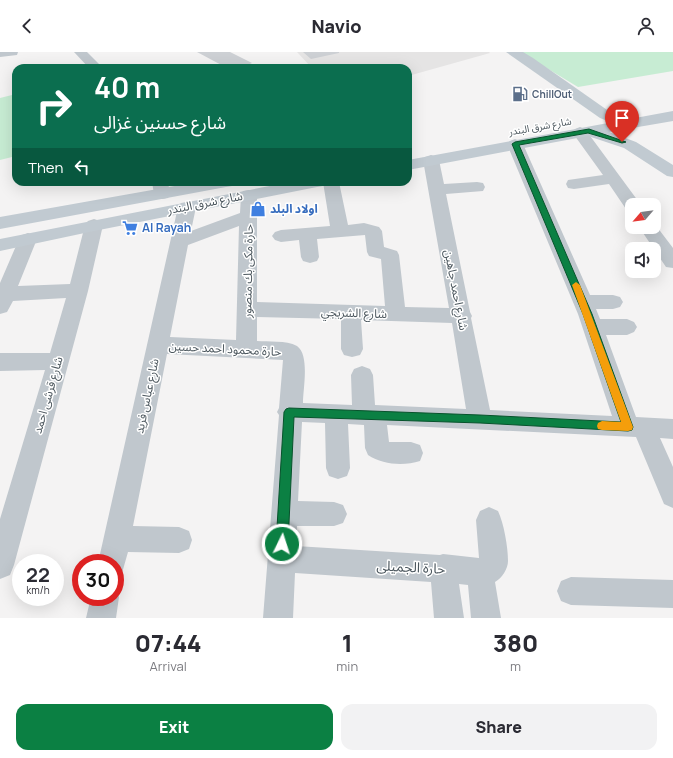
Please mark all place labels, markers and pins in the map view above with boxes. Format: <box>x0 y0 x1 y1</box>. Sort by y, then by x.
fuel station icon: ChillOut <box>511 85 529 103</box>
place label: ChillOut <box>532 87 572 101</box>
pin <box>605 101 639 142</box>
shop icon: اولاد البلد <box>249 200 267 218</box>
place label: اولاد البلد <box>270 200 318 217</box>
supermarket icon: Al Rayah <box>121 219 139 237</box>
place label: Al Rayah <box>142 219 191 236</box>

